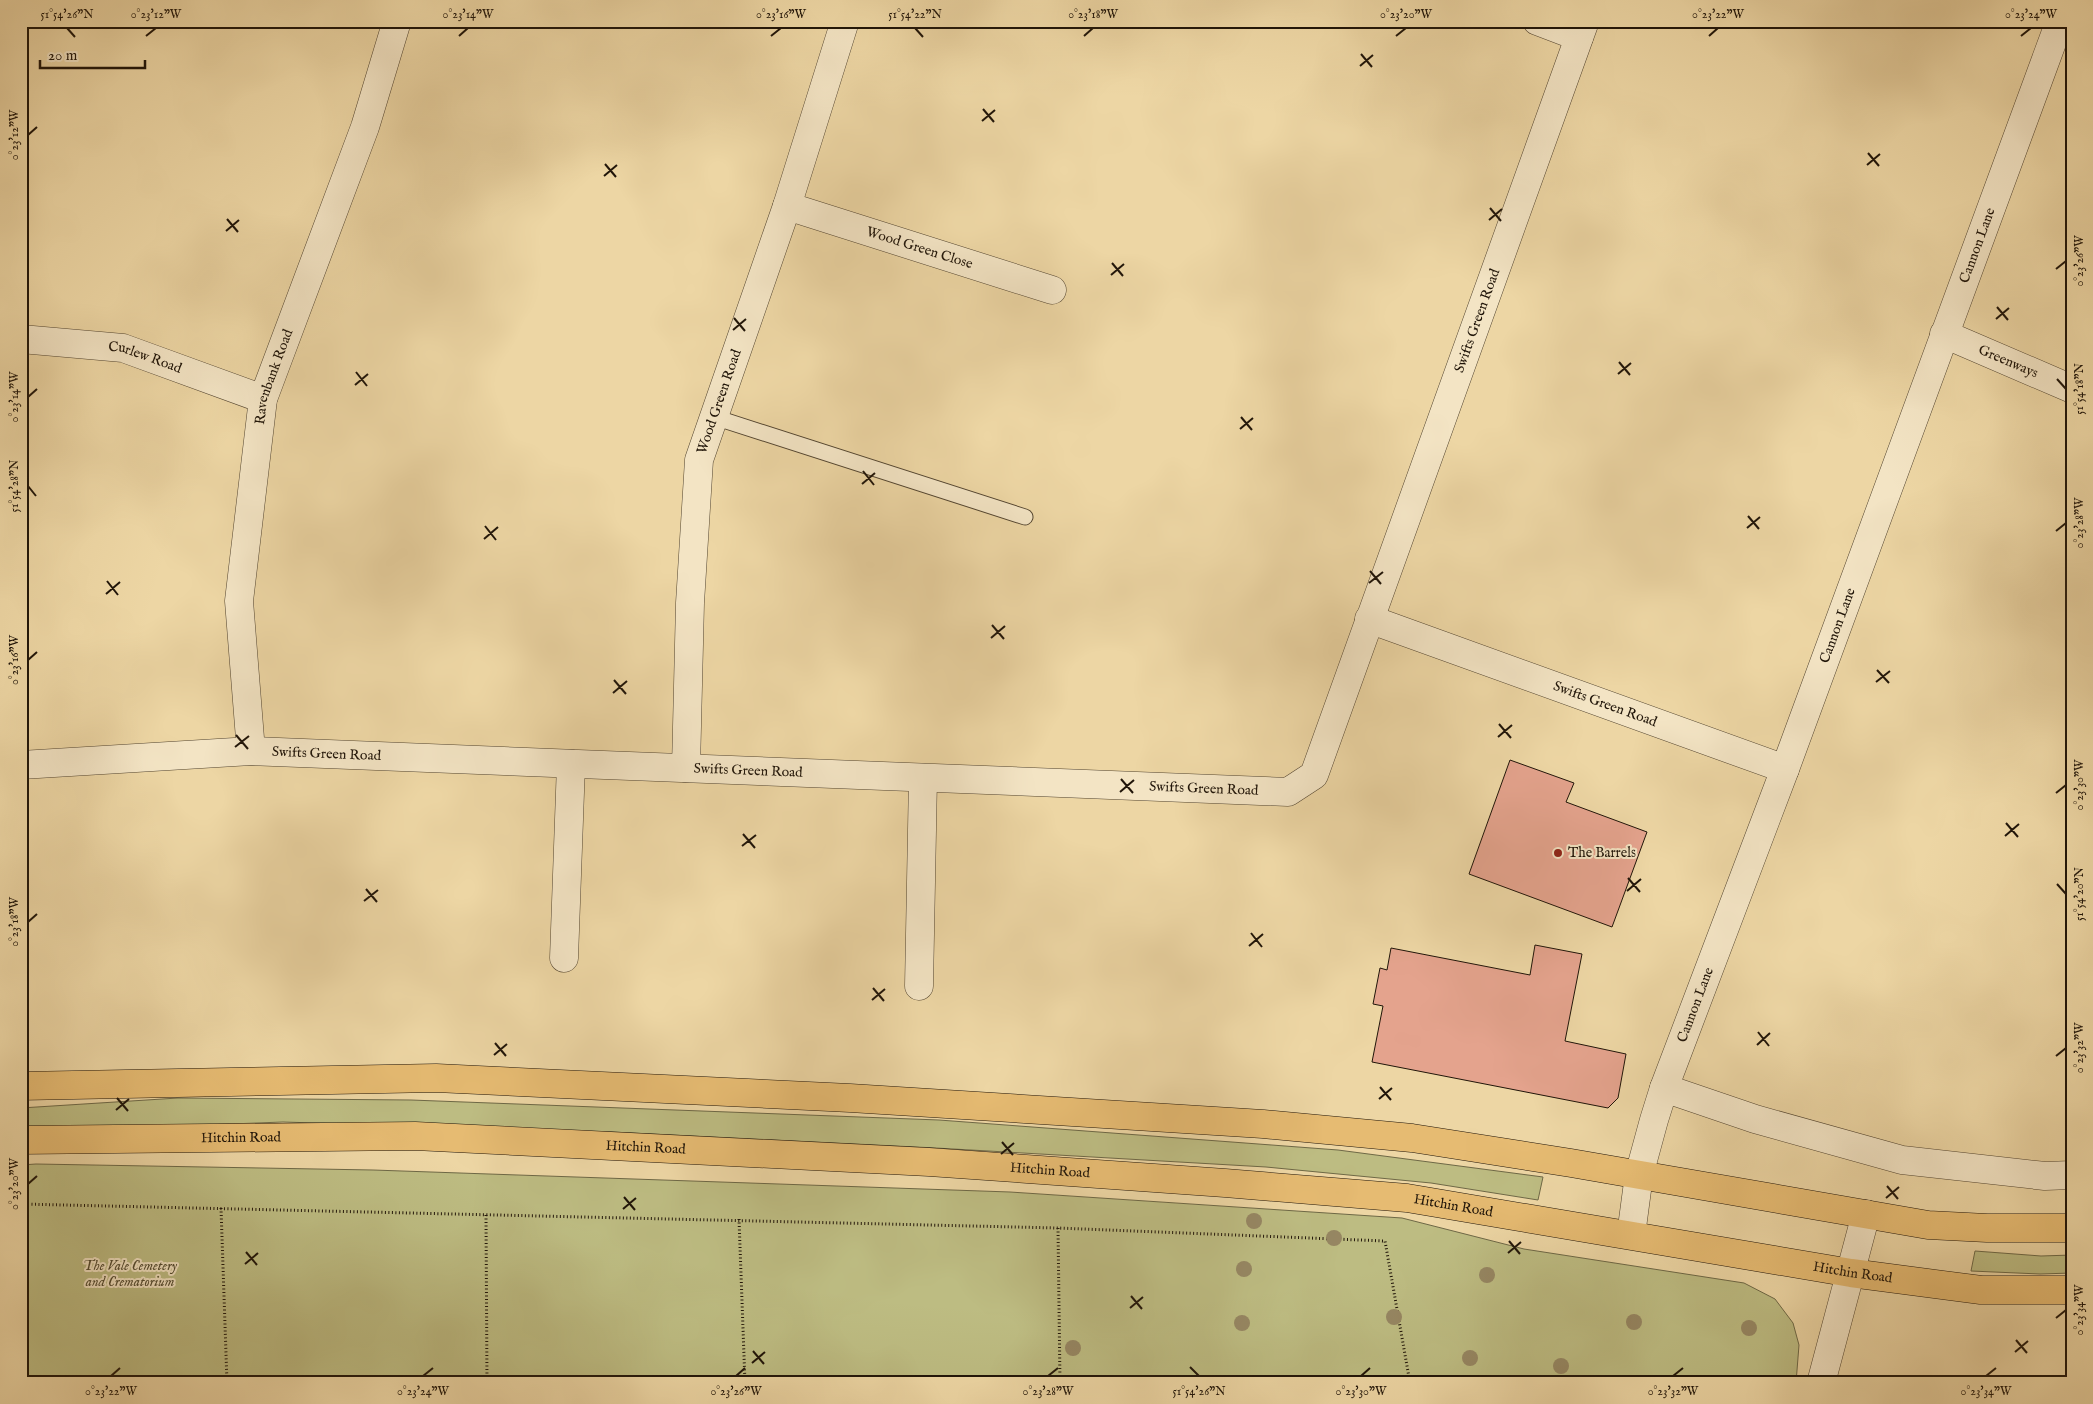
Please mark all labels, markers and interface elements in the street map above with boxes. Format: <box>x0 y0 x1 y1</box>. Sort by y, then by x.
text: 51°54'26"N <box>40 7 94 22</box>
text: 0°23'12"W <box>131 7 182 22</box>
text: 0°23'14"W <box>443 7 494 22</box>
text: 0°23'16"W <box>756 7 807 22</box>
text: 51°54'22"N <box>888 7 942 22</box>
text: 0°23'18"W <box>1068 7 1118 22</box>
text: 0°23'20"W <box>1380 7 1433 22</box>
text: 0°23'22"W <box>1692 7 1744 22</box>
text: 0°23'24"W <box>2005 7 2058 22</box>
scale bar <box>40 38 145 70</box>
text: 20 m <box>48 46 78 65</box>
text: 0°23'12"W <box>7 109 22 160</box>
street label: Cannon Lane <box>1955 205 2000 286</box>
street label: Wood Green Close <box>864 223 975 273</box>
text: 0°23'26"W <box>2072 235 2087 287</box>
street label: Swifts Green Road <box>1450 266 1504 375</box>
street label: Ravenbank Road <box>251 326 298 426</box>
street label: Curlew Road <box>108 338 185 378</box>
street label: Greenways <box>1976 341 2041 382</box>
street label: Wood Green Road <box>693 346 746 456</box>
text: 51°54'18"N <box>2072 363 2087 415</box>
text: 0°23'14"W <box>7 371 22 422</box>
text: 51°54'28"N <box>7 459 22 512</box>
text: 0°23'28"W <box>2072 497 2087 548</box>
street label: Cannon Lane <box>1816 585 1860 666</box>
text: 0°23'16"W <box>7 634 22 685</box>
street label: Swifts Green Road <box>1551 677 1660 731</box>
street label: Swifts Green Road <box>272 743 382 765</box>
text: 0°23'30"W <box>2072 759 2087 810</box>
street label: Swifts Green Road <box>693 760 804 782</box>
street label: Swifts Green Road <box>1149 778 1259 800</box>
place label: The Barrels <box>1568 844 1636 862</box>
marker: The Barrels <box>1552 847 1564 859</box>
text: 51°54'20"N <box>2072 866 2087 921</box>
text: 0°23'18"W <box>7 897 22 947</box>
street label: Cannon Lane <box>1673 964 1718 1045</box>
text: 0°23'32"W <box>2072 1022 2087 1073</box>
street label: Hitchin Road <box>201 1128 282 1147</box>
street label: Hitchin Road <box>605 1137 687 1159</box>
text: 0°23'20"W <box>7 1157 22 1210</box>
street label: Hitchin Road <box>1009 1159 1091 1182</box>
street label: Hitchin Road <box>1412 1190 1495 1221</box>
park label: The Vale Cemetery and Crematorium <box>83 1257 178 1291</box>
street label: Hitchin Road <box>1812 1258 1894 1287</box>
text: 0°23'34"W <box>2072 1284 2087 1335</box>
text: 0°23'22"W <box>85 1384 137 1399</box>
text: 0°23'24"W <box>397 1384 450 1399</box>
text: 0°23'26"W <box>710 1384 762 1399</box>
text: 0°23'28"W <box>1023 1384 1074 1399</box>
text: 51°54'26"N <box>1172 1384 1226 1399</box>
text: 0°23'30"W <box>1336 1384 1387 1399</box>
text: 0°23'32"W <box>1648 1384 1699 1399</box>
text: 0°23'34"W <box>1961 1384 2012 1399</box>

